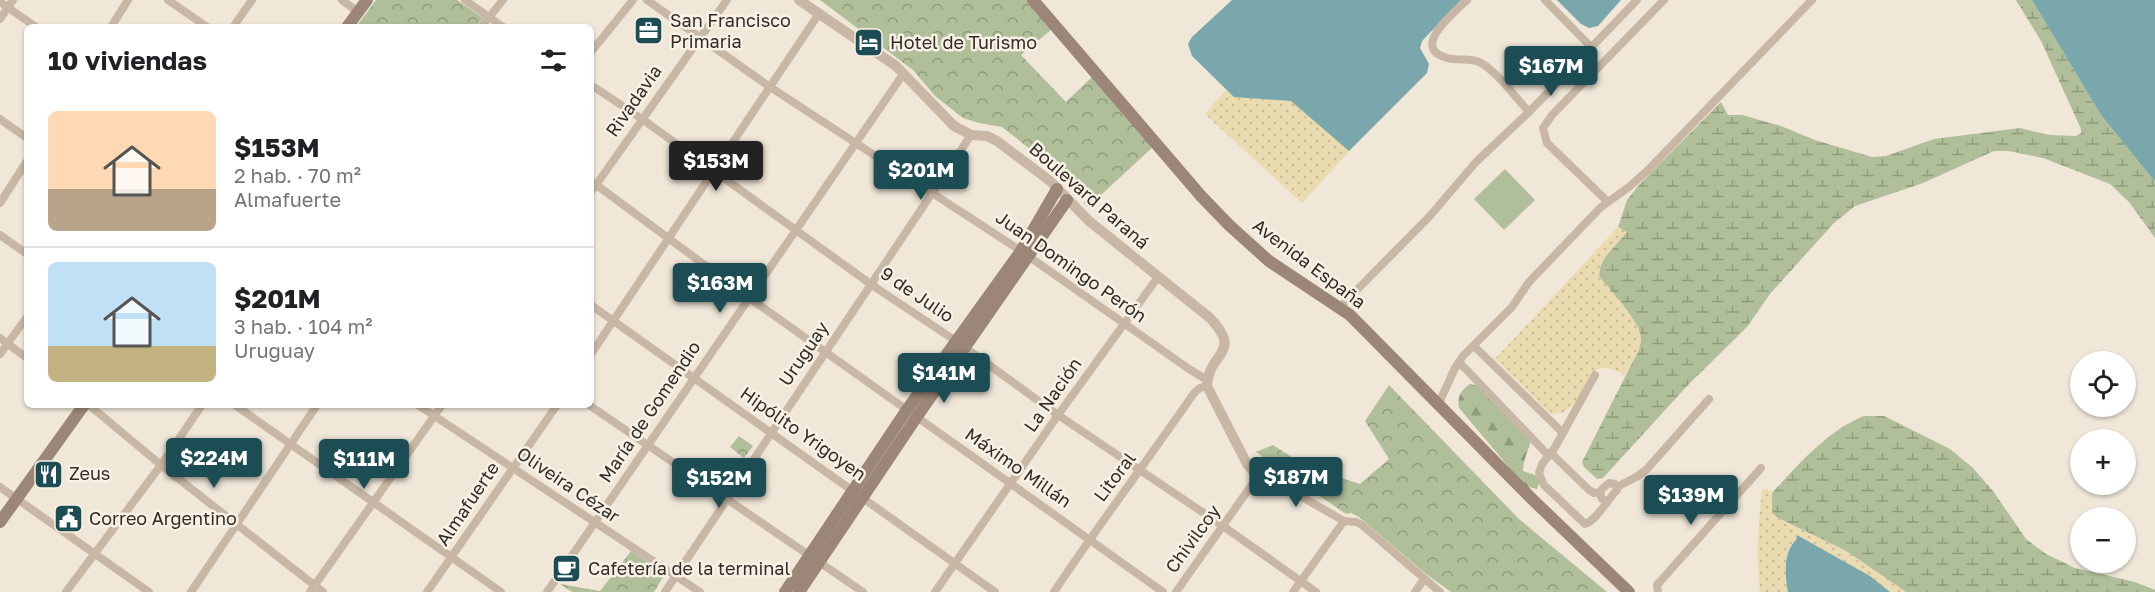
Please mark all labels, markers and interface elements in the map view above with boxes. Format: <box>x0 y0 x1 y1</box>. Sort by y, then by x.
place label: San Francisco Primaria <box>670 9 791 52</box>
office icon: San Francisco Primaria <box>633 15 665 47</box>
hotel icon: Hotel de Turismo <box>853 27 885 59</box>
place label: Hotel de Turismo <box>890 31 1037 53</box>
icon: filters <box>537 44 570 77</box>
text: 10 viviendas <box>48 45 207 76</box>
pin: $167M <box>1509 46 1593 97</box>
text: $167M <box>1518 53 1584 77</box>
street label: Rivadavia <box>600 60 666 141</box>
text: $153M <box>234 132 320 163</box>
icon: home <box>96 135 168 207</box>
street label: Boulevard Paraná <box>1025 137 1154 253</box>
pin: $153M <box>674 141 758 192</box>
text: $153M <box>683 148 749 172</box>
pin: $201M <box>879 150 963 201</box>
text: $201M <box>888 157 954 181</box>
text: 2 hab. · 70 m² <box>234 163 361 187</box>
text: Almafuerte <box>234 187 341 211</box>
street label: Juan Domingo Perón <box>992 206 1151 327</box>
street label: Avenida España <box>1249 214 1370 313</box>
street label: 9 de Julio <box>877 262 958 327</box>
pin: $163M <box>678 263 762 314</box>
text: $163M <box>687 270 753 294</box>
text: $201M <box>234 283 321 314</box>
icon: home <box>96 286 168 358</box>
text: 3 hab. · 104 m² <box>234 314 372 338</box>
street label: Uruguay <box>774 317 833 390</box>
street label: María de Gomendio <box>594 337 705 486</box>
text: Uruguay <box>234 338 315 362</box>
map controls <box>2070 351 2136 573</box>
button: locate <box>2070 351 2136 417</box>
pin: $141M <box>902 353 986 404</box>
street label: La Nación <box>1019 353 1086 436</box>
text: $141M <box>912 360 976 384</box>
street label: Hipólito Yrigoyen <box>736 382 871 485</box>
street label: Máximo Millán <box>961 422 1076 512</box>
button: + <box>2070 429 2136 495</box>
pin: $224M <box>172 438 256 489</box>
pin: $111M <box>322 439 406 490</box>
street label: Oliveira Cézar <box>513 442 624 527</box>
text: $224M <box>180 445 248 469</box>
text: $111M <box>333 446 395 470</box>
street label: Litoral <box>1089 447 1140 505</box>
street label: Almafuerte <box>431 457 503 550</box>
pin: $187M <box>1254 457 1338 508</box>
restaurant icon: Zeus <box>32 458 64 490</box>
pin: $152M <box>677 458 761 509</box>
place label: Zeus <box>69 462 110 484</box>
text: $187M <box>1263 464 1329 488</box>
text: $152M <box>686 465 752 489</box>
pin: $139M <box>1649 475 1733 526</box>
text: $139M <box>1658 482 1724 506</box>
street label: Chivilcoy <box>1160 500 1224 577</box>
public building icon: Correo Argentino <box>52 503 84 535</box>
place label: Correo Argentino <box>89 507 237 529</box>
button: − <box>2070 507 2136 573</box>
cafe icon: Cafetería de la terminal <box>551 553 583 585</box>
place label: Cafetería de la terminal <box>588 557 790 579</box>

